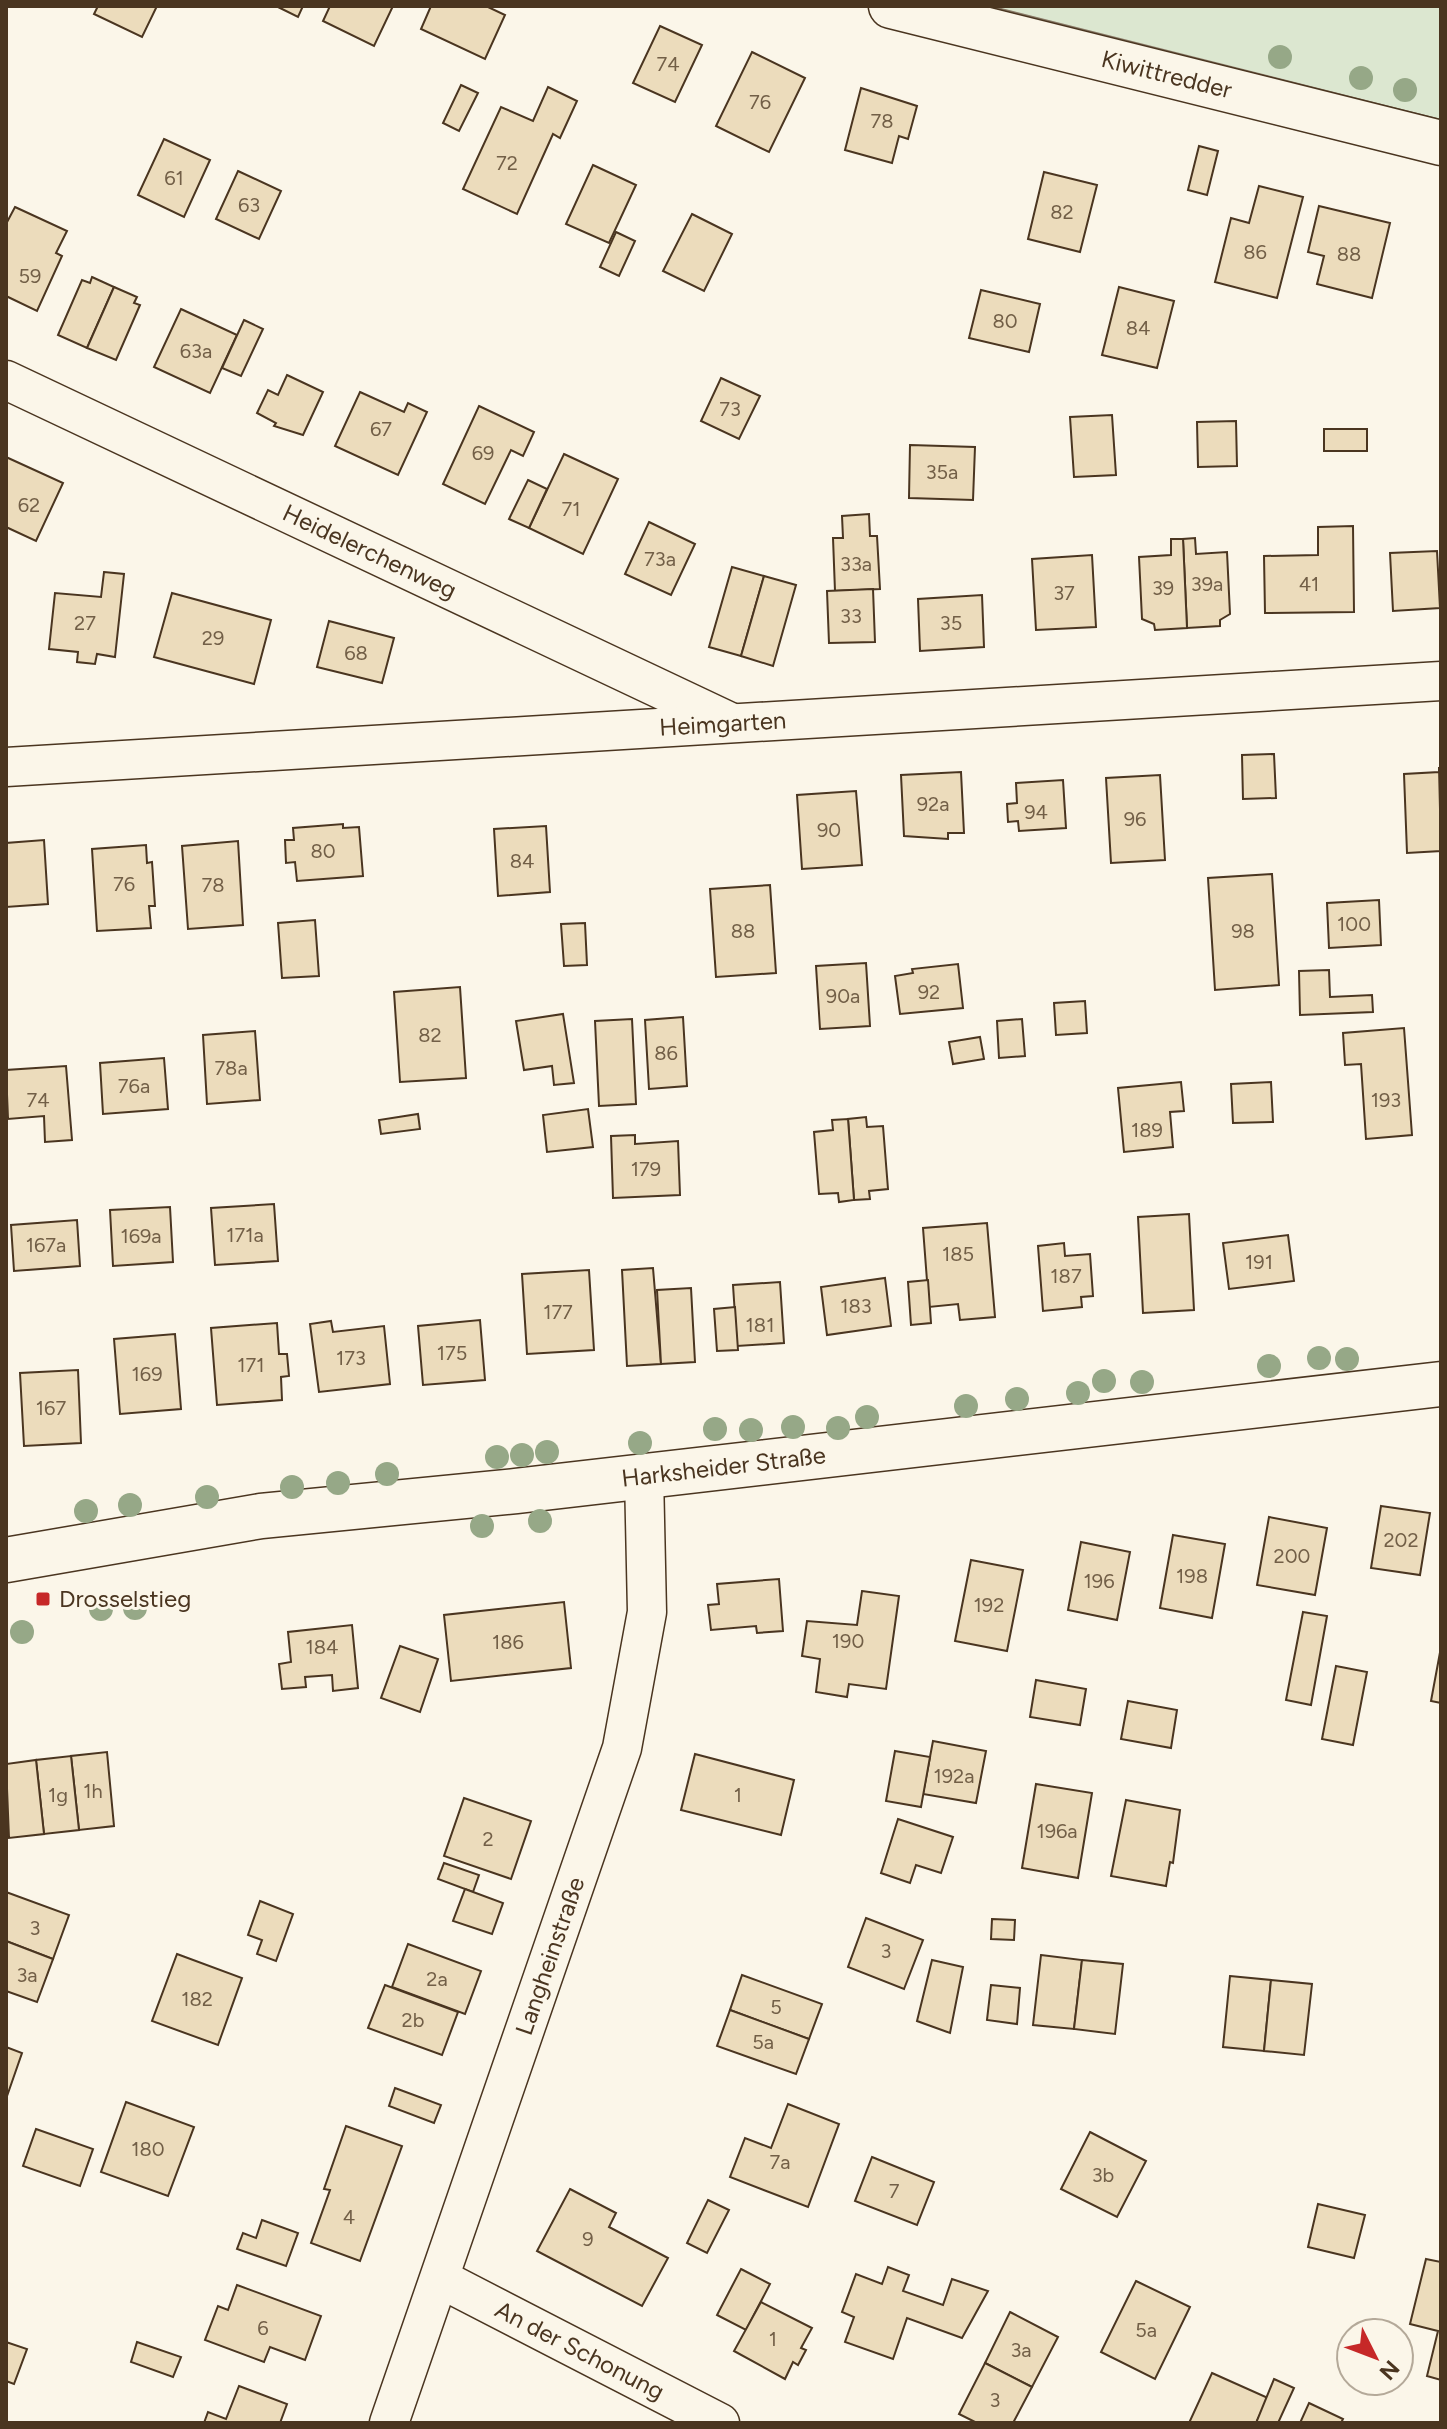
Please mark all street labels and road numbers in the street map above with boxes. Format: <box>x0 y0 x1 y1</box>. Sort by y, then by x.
street label: Kiwittredder <box>1098 44 1235 104</box>
street label: Heidelerchenweg <box>278 498 461 605</box>
street label: Heimgarten <box>658 705 787 742</box>
street label: Harksheider Straße <box>620 1440 827 1493</box>
street label: Langheinstraße <box>509 1873 590 2039</box>
street label: An der Schonung <box>490 2295 669 2406</box>

